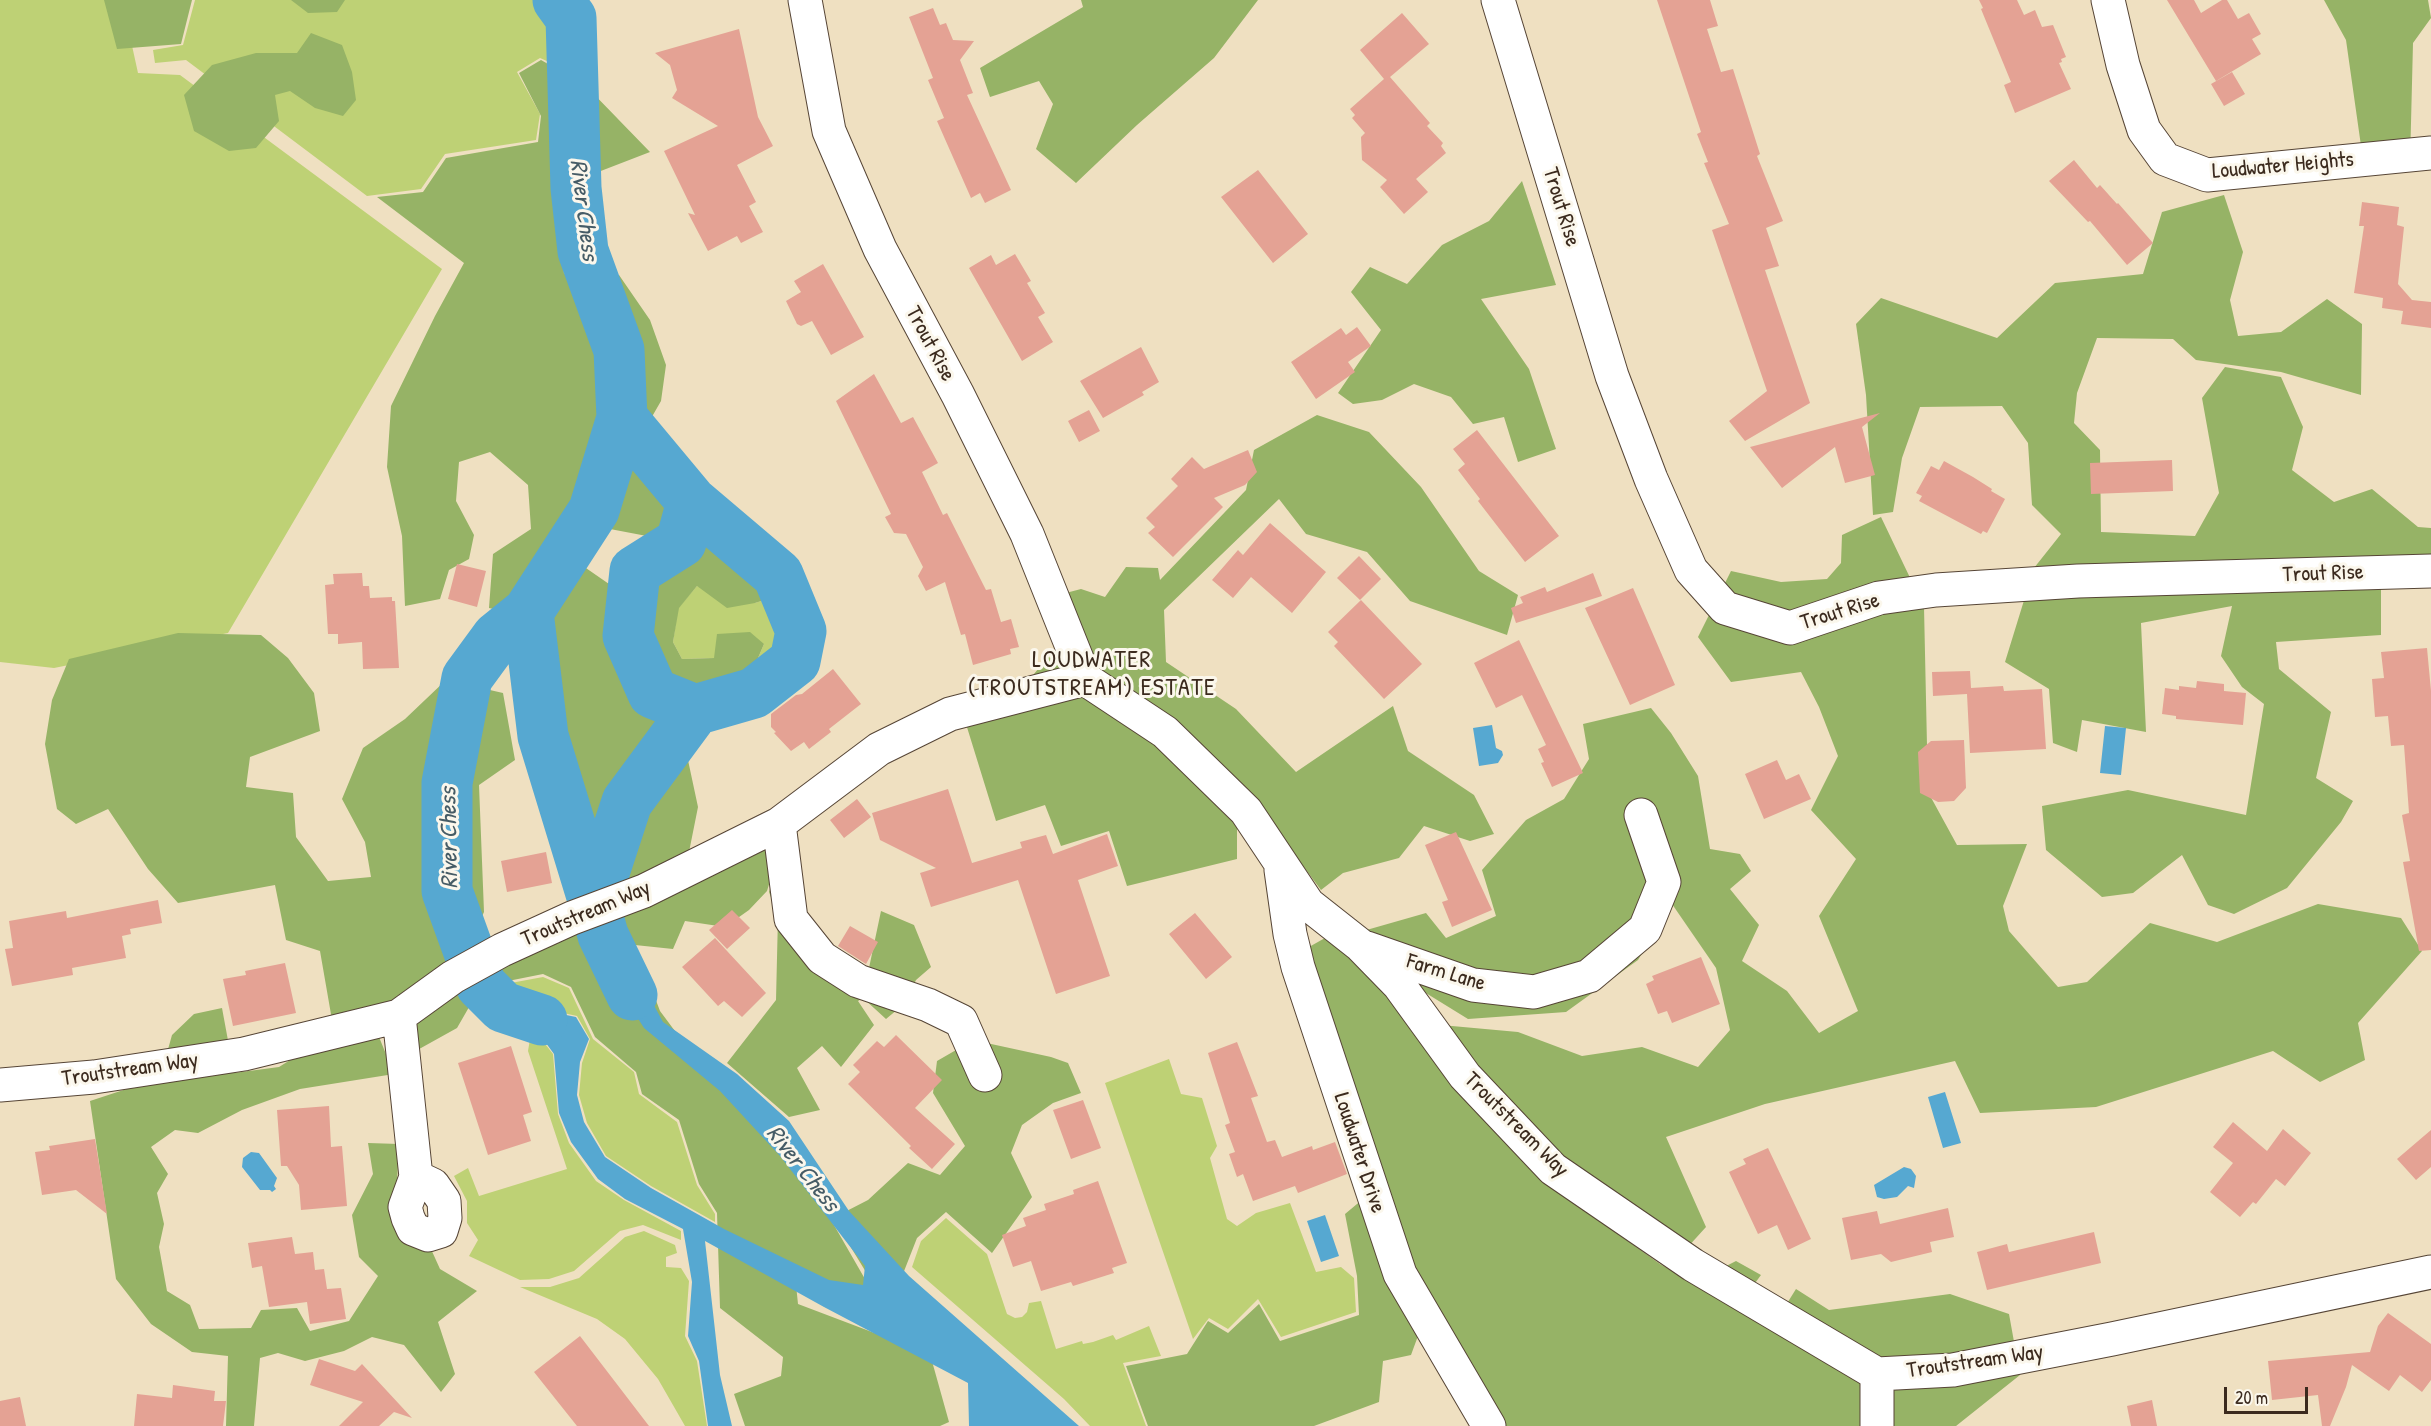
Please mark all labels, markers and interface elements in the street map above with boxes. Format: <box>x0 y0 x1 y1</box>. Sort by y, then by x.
street label: Loudwater Heights <box>2211 147 2355 185</box>
water label: River Chess <box>563 158 603 262</box>
street label: Trout Rise <box>1537 164 1585 250</box>
street label: Trout Rise <box>899 302 961 386</box>
street label: Trout Rise <box>2282 559 2364 589</box>
street label: Trout Rise <box>1797 588 1883 636</box>
district label: LOUDWATER (TROUTSTREAM) ESTATE <box>968 647 1216 703</box>
water label: River Chess <box>435 787 465 889</box>
street label: Troutstream Way <box>518 875 654 953</box>
street label: Farm Lane <box>1403 949 1489 997</box>
street label: Troutstream Way <box>60 1047 200 1093</box>
street label: Troutstream Way <box>1458 1067 1574 1183</box>
street label: Loudwater Drive <box>1327 1090 1391 1216</box>
water label: River Chess <box>759 1120 845 1218</box>
street label: Troutstream Way <box>1905 1339 2045 1385</box>
scale bar <box>2227 1375 2311 1413</box>
text: 20 m <box>2235 1385 2268 1410</box>

